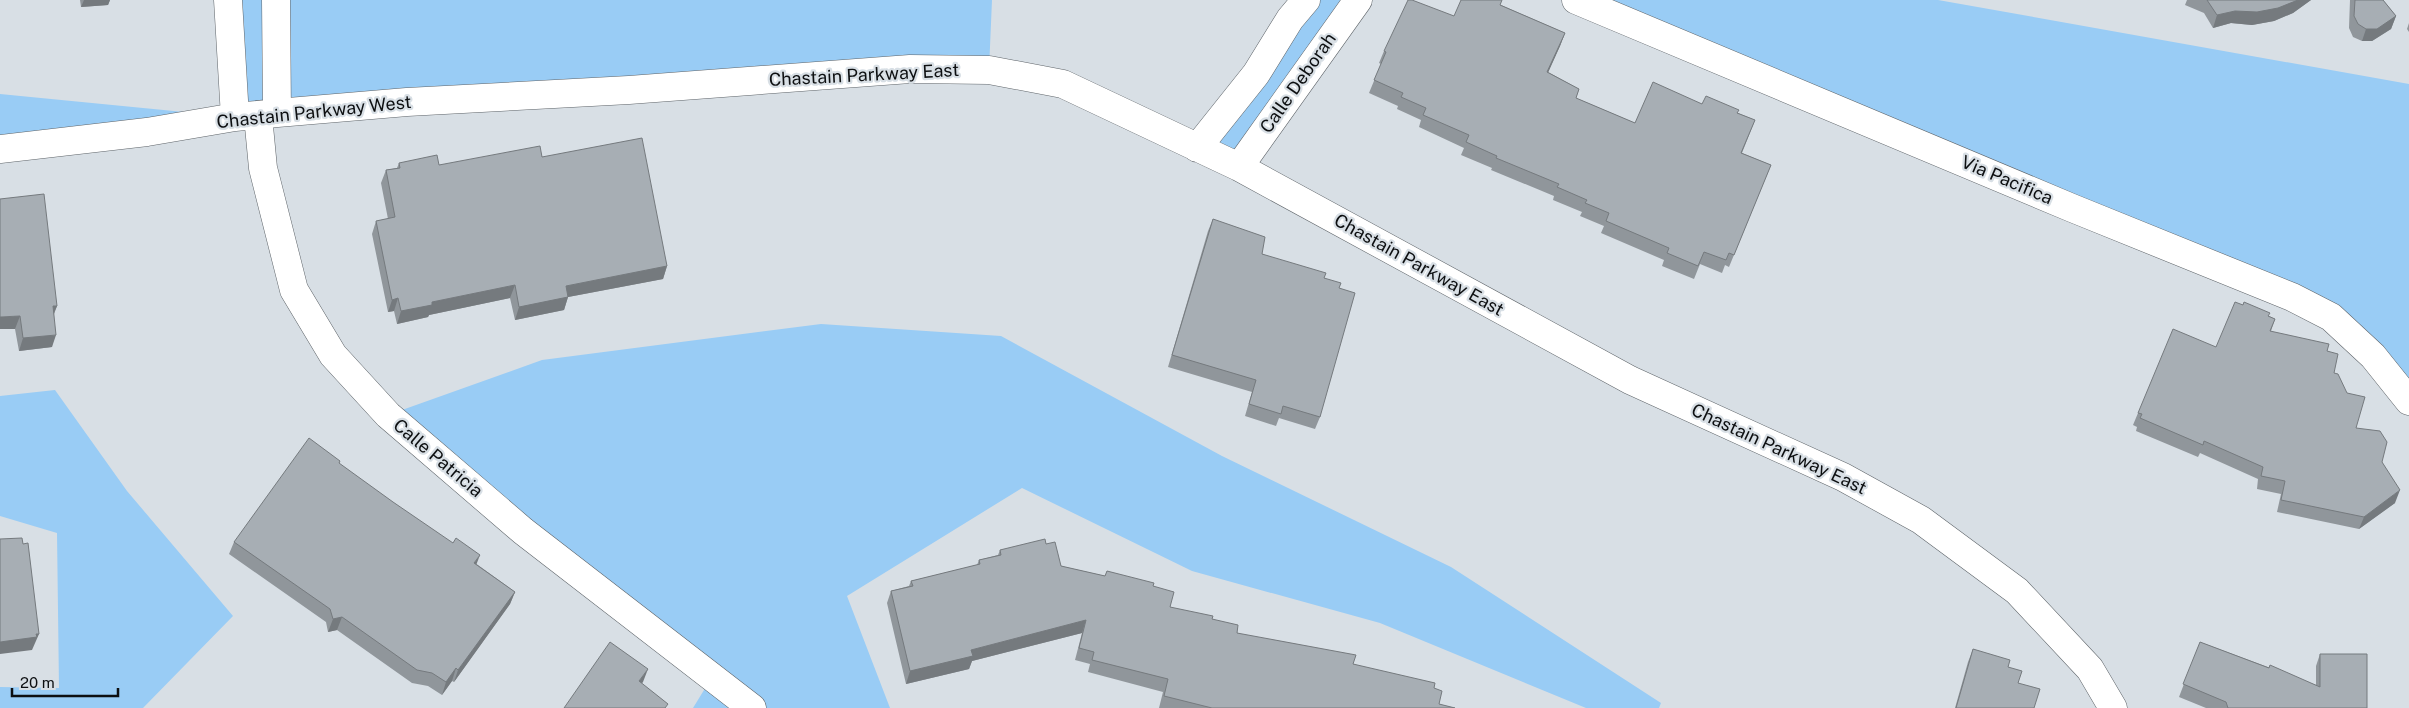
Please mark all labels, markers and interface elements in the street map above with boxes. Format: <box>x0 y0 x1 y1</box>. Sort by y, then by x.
street label: Calle Deborah <box>1255 29 1340 137</box>
street label: Chastain Parkway East <box>768 59 960 90</box>
street label: Chastain Parkway West <box>216 91 412 132</box>
street label: Via Pacifica <box>1958 151 2056 208</box>
street label: Chastain Parkway East <box>1331 209 1508 320</box>
street label: Chastain Parkway East <box>1688 399 1870 498</box>
street label: Calle Patricia <box>389 414 487 501</box>
scale bar <box>12 666 119 698</box>
text: 20 m <box>20 674 55 691</box>

